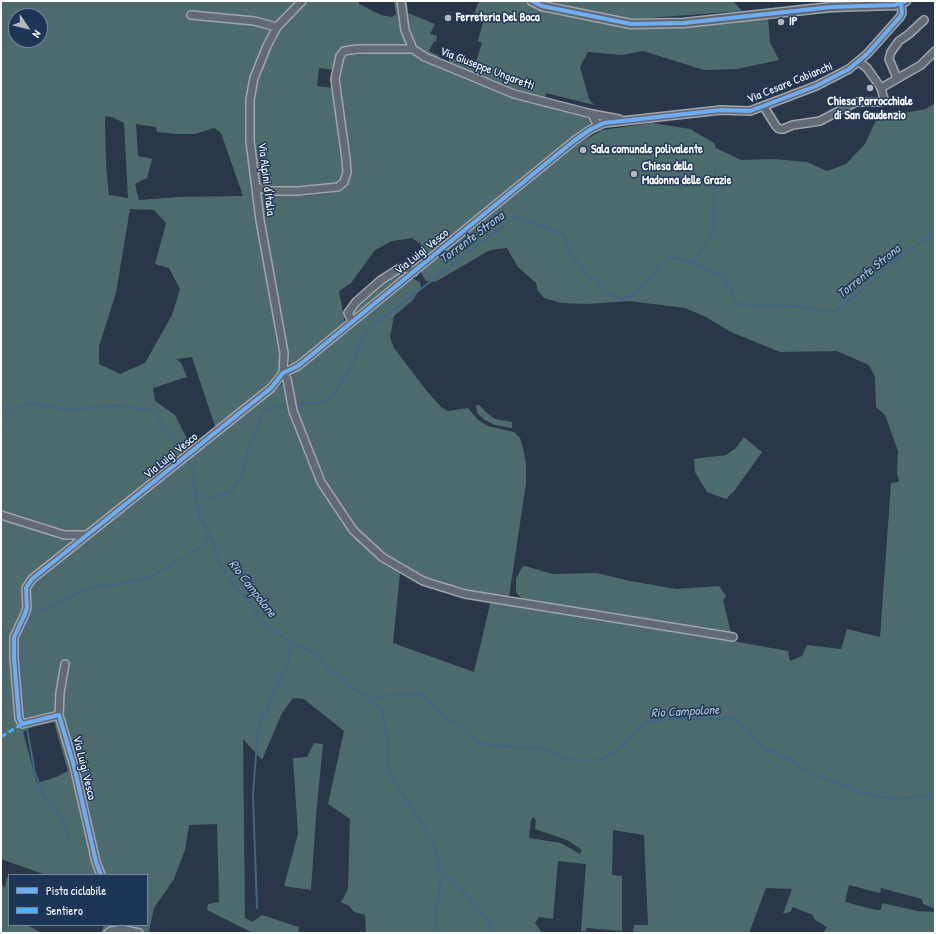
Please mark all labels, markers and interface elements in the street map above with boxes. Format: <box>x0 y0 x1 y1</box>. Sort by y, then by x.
north arrow <box>8 8 48 48</box>
place label: Ferreteria Del Boca <box>456 11 540 25</box>
marker: Ferreteria Del Boca <box>443 13 453 23</box>
place label: IP <box>789 15 798 29</box>
marker: IP <box>776 17 786 27</box>
text: N <box>30 28 44 41</box>
street label: Via Giuseppe Ungaretti <box>438 44 536 94</box>
street label: Via Cesare Cobianchi <box>745 59 835 107</box>
marker: Chiesa Parrocchiale di San Gaudenzio <box>865 83 875 93</box>
place label: Chiesa Parrocchiale di San Gaudenzio <box>827 95 913 123</box>
street label: Via Alpini d'Italia <box>254 142 278 216</box>
place label: Sala comunale polivalente <box>591 143 703 157</box>
marker: Sala comunale polivalente <box>578 145 588 155</box>
place label: Chiesa della Madonna delle Grazie <box>642 160 732 188</box>
marker: Chiesa della Madonna delle Grazie <box>629 169 639 179</box>
water label: Torrente Strona <box>437 209 507 267</box>
street label: Via Luigi Vesco <box>392 226 452 278</box>
water label: Torrente Strona <box>834 242 904 302</box>
street label: Via Luigi Vesco <box>141 430 201 482</box>
water label: Rio Campolone <box>225 557 279 621</box>
water label: Rio Campolone <box>650 702 720 722</box>
street label: Via Luigi Vesco <box>69 735 99 801</box>
legend <box>8 874 148 926</box>
text: Pista ciclabile <box>46 882 106 899</box>
text: Sentiero <box>46 902 83 919</box>

